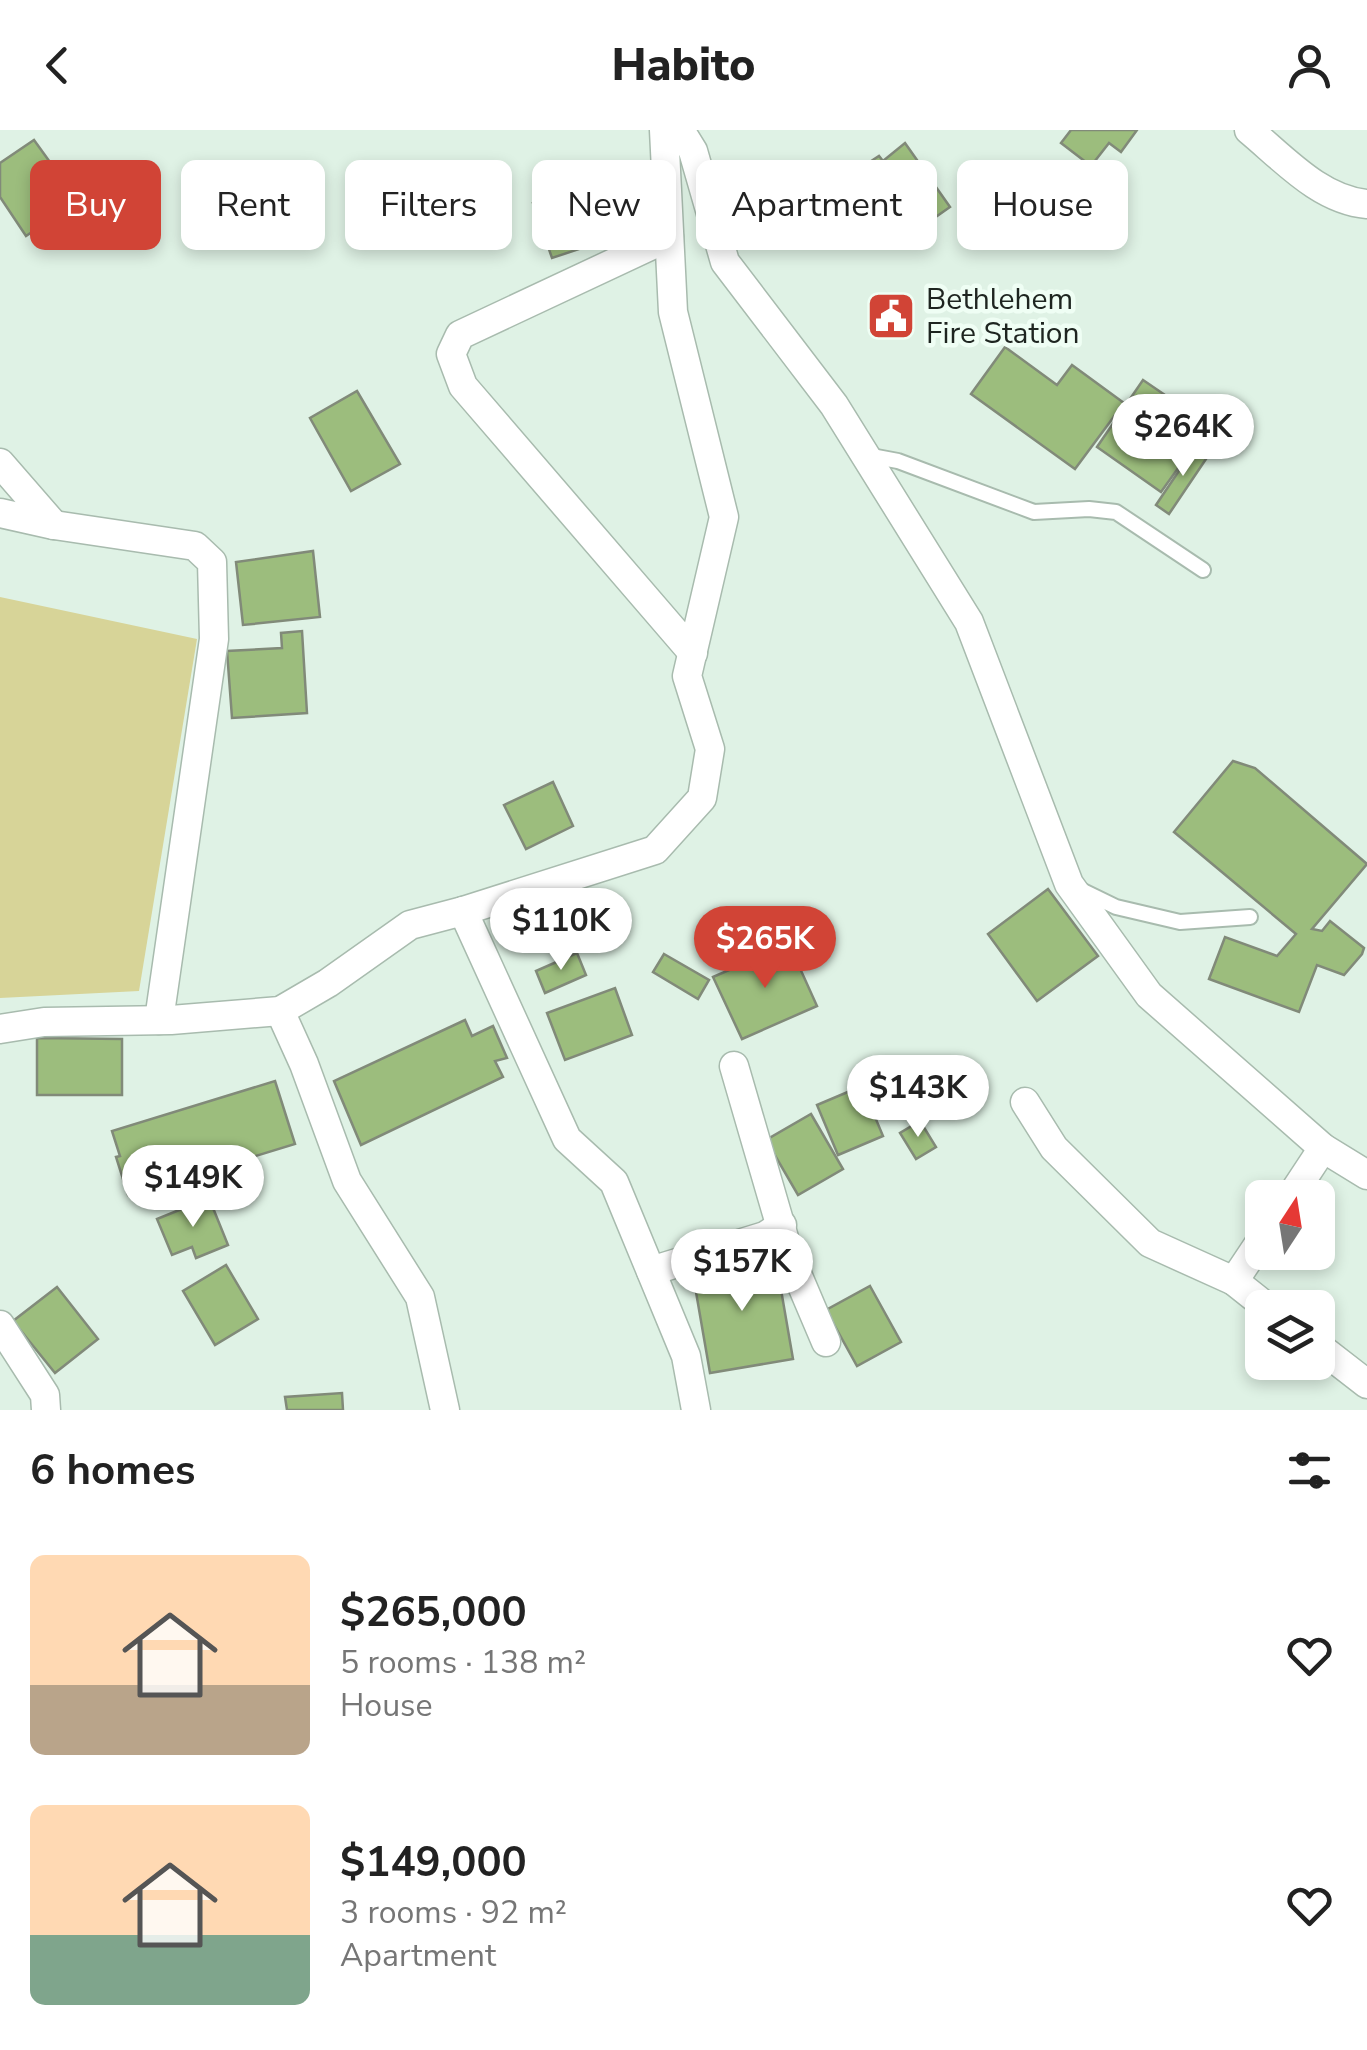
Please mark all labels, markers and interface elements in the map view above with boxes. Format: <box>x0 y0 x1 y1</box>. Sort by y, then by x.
text: Habito <box>611 35 756 96</box>
icon: back <box>30 38 85 93</box>
icon: person <box>1282 38 1337 93</box>
chip: Buy <box>30 160 161 250</box>
chip: Rent <box>181 160 325 250</box>
chip: Filters <box>345 160 512 250</box>
chip: New <box>532 160 676 250</box>
chip: Apartment <box>696 160 937 250</box>
chip: House <box>957 160 1128 250</box>
place label: Bethlehem Fire Station <box>926 279 1080 354</box>
public building icon: Bethlehem Fire Station <box>865 290 917 342</box>
pin: $264K <box>1113 394 1253 479</box>
text: $264K <box>1134 405 1232 448</box>
pin: $110K <box>491 888 631 973</box>
text: $110K <box>512 899 610 942</box>
pin: $265K <box>695 906 835 991</box>
text: $265K <box>716 917 814 960</box>
pin: $143K <box>848 1055 988 1140</box>
text: $143K <box>869 1066 967 1109</box>
pin: $149K <box>123 1145 263 1230</box>
text: $149K <box>144 1156 242 1199</box>
north arrow <box>1245 1180 1335 1270</box>
map controls <box>1245 1180 1335 1380</box>
pin: $157K <box>672 1229 812 1314</box>
text: $157K <box>693 1240 791 1283</box>
button: layers <box>1245 1290 1335 1380</box>
text: 6 homes <box>30 1442 195 1499</box>
icon: filters <box>1282 1443 1337 1498</box>
text: $265,000 <box>340 1584 527 1641</box>
icon: home <box>110 1595 230 1715</box>
icon: heart <box>1282 1628 1337 1683</box>
text: 5 rooms · 138 m² <box>340 1641 586 1684</box>
text: House <box>340 1684 433 1727</box>
text: $149,000 <box>340 1834 527 1891</box>
icon: home <box>110 1845 230 1965</box>
icon: heart <box>1282 1878 1337 1933</box>
text: 3 rooms · 92 m² <box>340 1891 567 1934</box>
text: Apartment <box>340 1934 496 1977</box>

